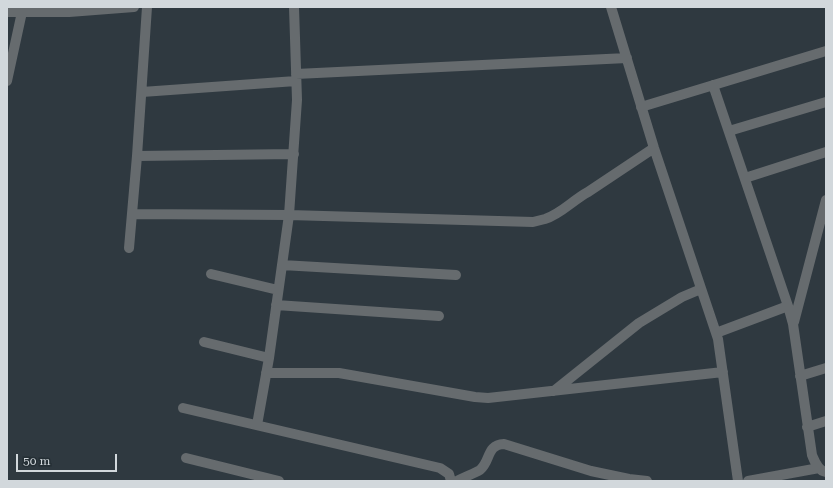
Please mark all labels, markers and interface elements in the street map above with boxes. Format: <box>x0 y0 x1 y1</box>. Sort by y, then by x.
scale bar <box>18 446 119 472</box>
text: 50 m <box>23 454 50 468</box>

